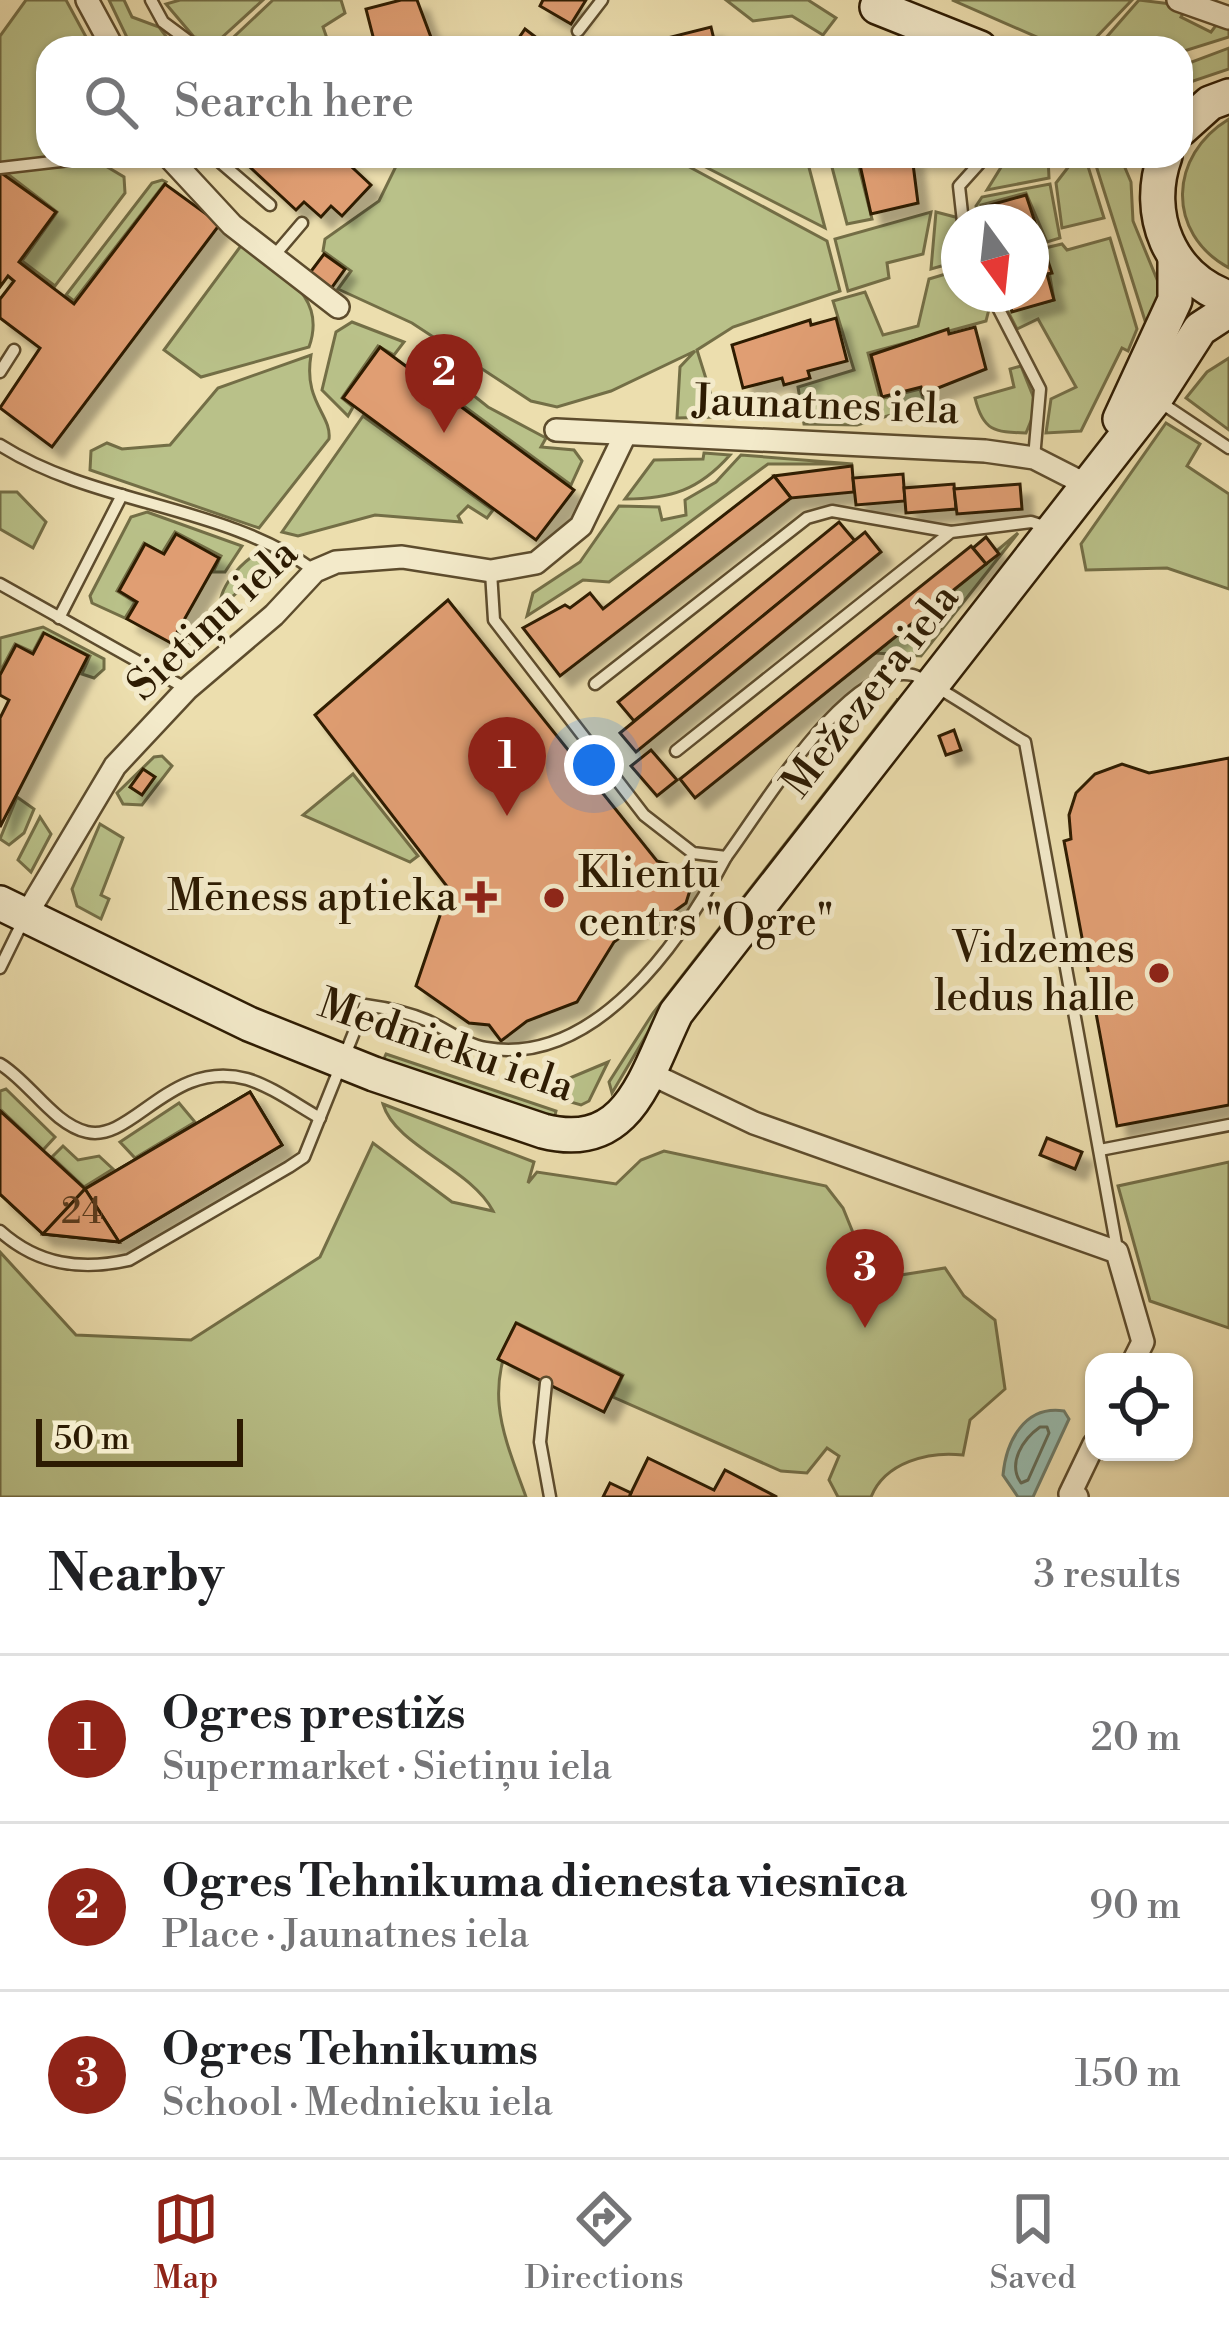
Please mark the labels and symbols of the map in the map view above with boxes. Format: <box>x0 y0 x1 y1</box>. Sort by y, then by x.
north arrow <box>941 204 1049 312</box>
pin: 2 <box>405 334 483 433</box>
street label: Jaunatnes iela <box>690 375 961 437</box>
street label: Sietiņu iela <box>117 527 310 712</box>
street label: Mežezera iela <box>771 573 972 809</box>
pin: 1 <box>468 717 546 816</box>
your location <box>564 735 624 795</box>
place label: Klientu centrs "Ogre" <box>578 848 833 950</box>
place label: Mēness aptieka <box>167 871 458 924</box>
marker: Mēness aptieka <box>468 884 494 910</box>
marker: Klientu centrs "Ogre" <box>541 885 567 911</box>
place label: Vidzemes ledus halle <box>934 923 1135 1024</box>
marker: Vidzemes ledus halle <box>1146 960 1172 986</box>
street label: Mednieku iela <box>311 978 581 1115</box>
house number: 24 <box>61 1190 103 1235</box>
pin: 3 <box>826 1229 904 1328</box>
scale bar <box>36 1413 243 1466</box>

